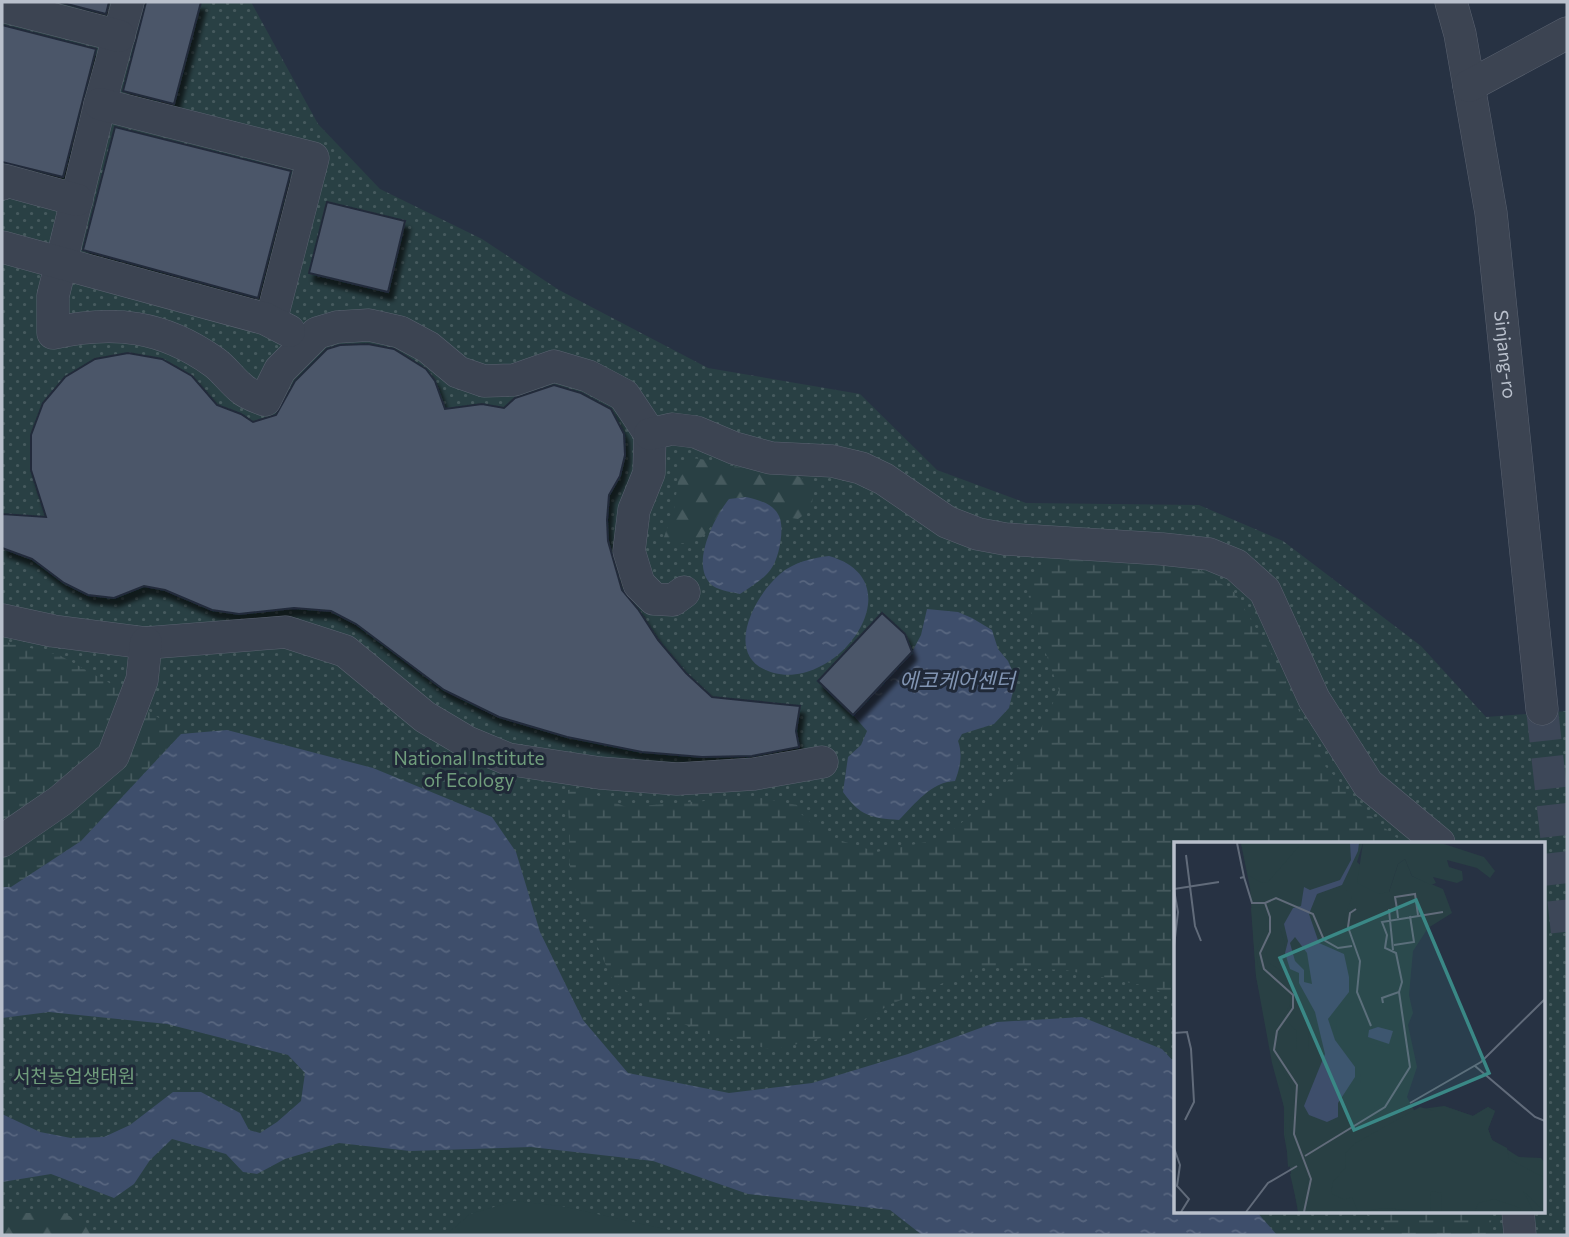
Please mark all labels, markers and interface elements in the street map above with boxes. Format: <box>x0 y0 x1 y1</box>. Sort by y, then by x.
street label: Sinjang-ro <box>1490 309 1522 400</box>
water label: 에코케어센터 <box>899 667 1018 692</box>
park label: National Institute of Ecology <box>393 746 545 791</box>
inset map <box>1174 842 1544 1212</box>
park label: 서천농업생태원 <box>13 1064 135 1087</box>

